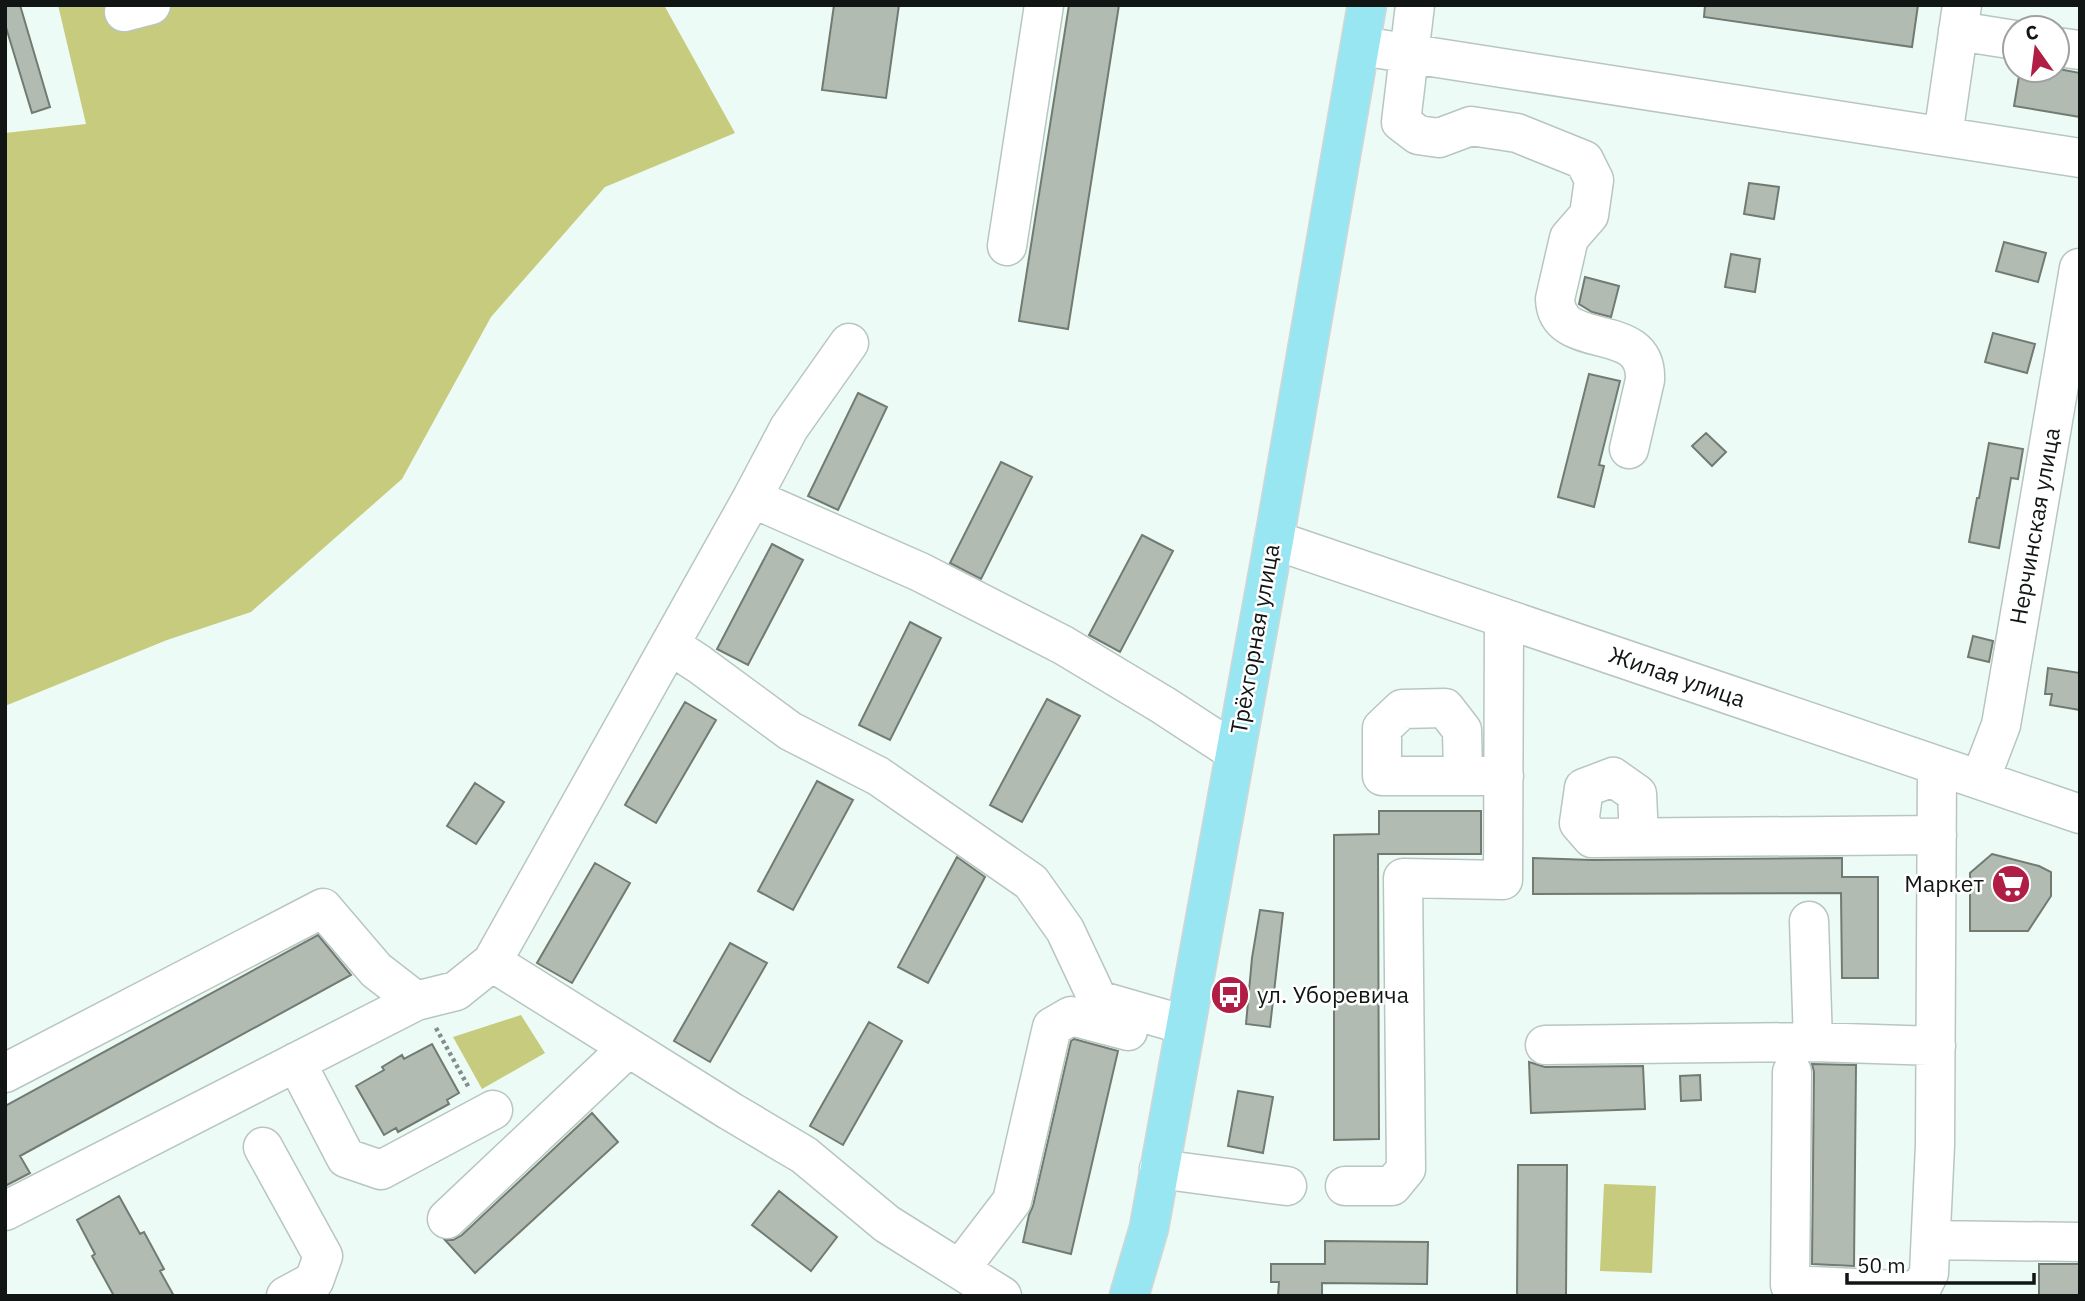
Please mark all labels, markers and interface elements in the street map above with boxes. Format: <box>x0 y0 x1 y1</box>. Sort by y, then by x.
north arrow <box>2001 14 2071 84</box>
text: С <box>2023 19 2041 46</box>
street label: Нерчинская улица <box>2002 425 2066 627</box>
street label: Трёхгорная улица <box>1223 541 1286 736</box>
street label: Жилая улица <box>1605 639 1750 713</box>
supermarket icon: Маркет <box>1990 863 2032 905</box>
place label: Маркет <box>1904 868 1984 898</box>
bus stop icon: ул. Уборевича <box>1209 974 1251 1016</box>
place label: ул. Уборевича <box>1257 979 1409 1009</box>
scale bar <box>1847 1242 2034 1286</box>
text: 50 m <box>1857 1251 1906 1279</box>

